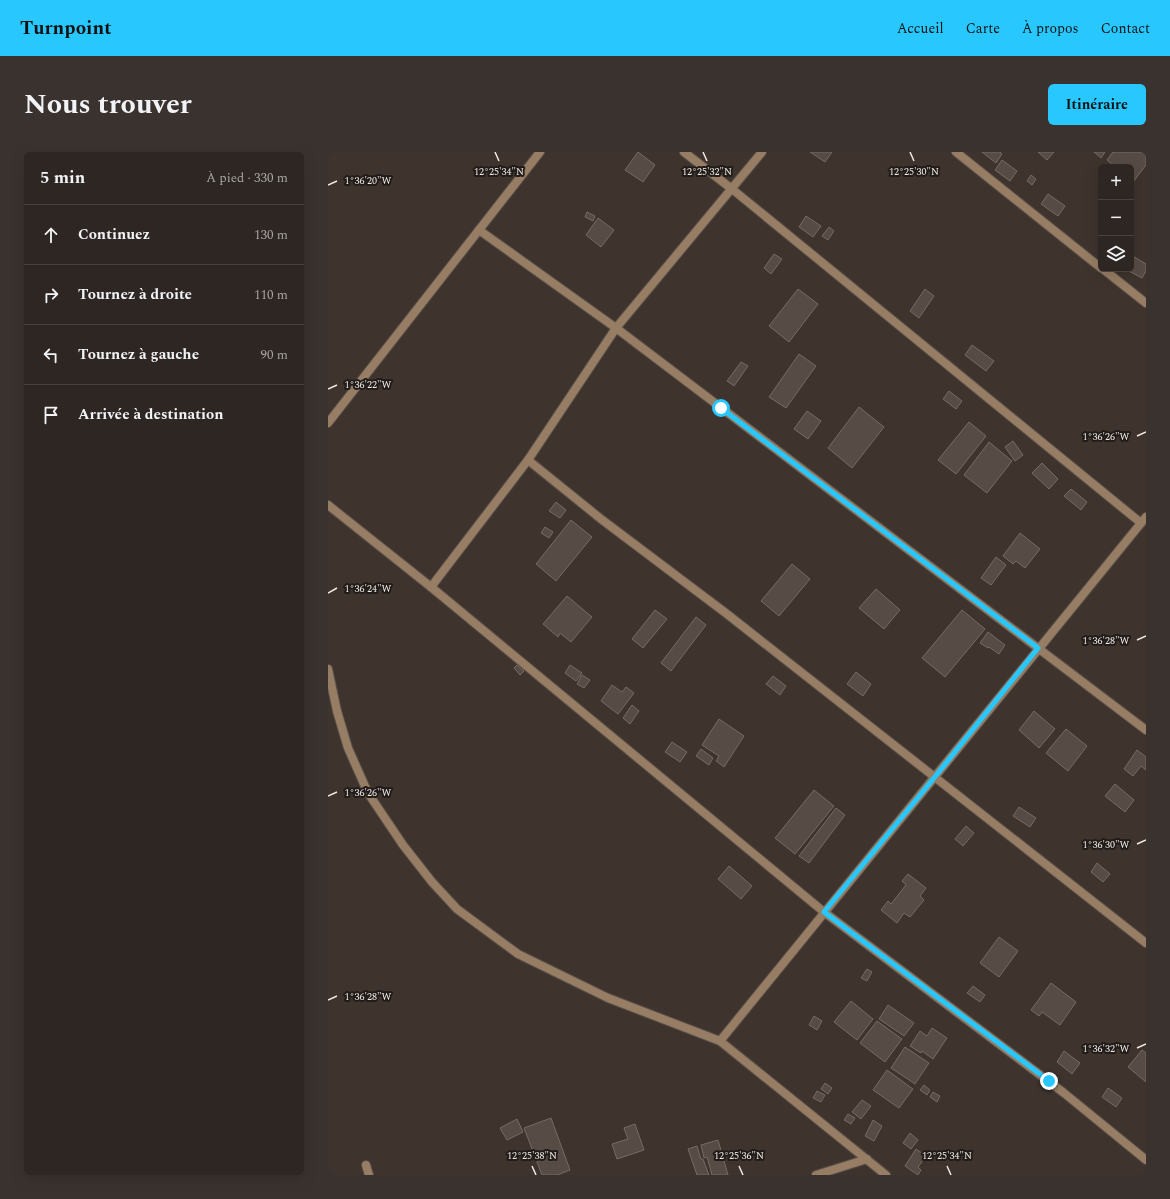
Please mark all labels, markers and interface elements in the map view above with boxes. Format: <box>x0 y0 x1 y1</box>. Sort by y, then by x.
text: Turnpoint <box>20 14 112 43</box>
text: Accueil <box>897 18 944 39</box>
text: Carte <box>966 18 1000 39</box>
text: À propos <box>1022 18 1079 39</box>
text: Contact <box>1101 18 1150 39</box>
text: Nous trouver <box>24 83 192 126</box>
button: Itinéraire <box>1048 84 1146 125</box>
text: 12°25'34"N <box>474 164 524 180</box>
text: 12°25'32"N <box>682 164 732 180</box>
text: 12°25'30"N <box>889 164 939 180</box>
map controls <box>1098 164 1134 272</box>
button: + <box>1098 164 1134 200</box>
text: 5 min <box>40 165 85 191</box>
text: À pied · 330 m <box>206 168 288 188</box>
text: 1°36'20"W <box>345 173 392 189</box>
button: − <box>1098 200 1134 236</box>
text: Continuez <box>78 223 150 246</box>
icon: ahead <box>40 224 62 246</box>
text: 130 m <box>254 225 288 245</box>
button: layers <box>1098 236 1134 272</box>
text: Tournez à droite <box>78 283 192 306</box>
icon: right <box>40 284 62 306</box>
text: 110 m <box>254 285 288 305</box>
text: Tournez à gauche <box>78 343 199 366</box>
icon: left <box>40 344 62 366</box>
text: 90 m <box>261 345 288 365</box>
text: 1°36'22"W <box>345 377 392 393</box>
route start <box>712 399 730 417</box>
text: Arrivée à destination <box>78 403 224 426</box>
icon: arrive <box>40 404 62 426</box>
text: 1°36'26"W <box>1083 429 1130 445</box>
text: 1°36'24"W <box>345 581 392 597</box>
text: 1°36'28"W <box>1083 633 1130 649</box>
text: 1°36'26"W <box>345 785 392 801</box>
text: 1°36'30"W <box>1083 837 1130 853</box>
text: 1°36'28"W <box>345 989 392 1005</box>
text: 1°36'32"W <box>1083 1041 1130 1057</box>
route end <box>1040 1072 1058 1090</box>
text: 12°25'38"N <box>507 1148 557 1164</box>
text: 12°25'36"N <box>714 1148 764 1164</box>
text: 12°25'34"N <box>922 1148 972 1164</box>

